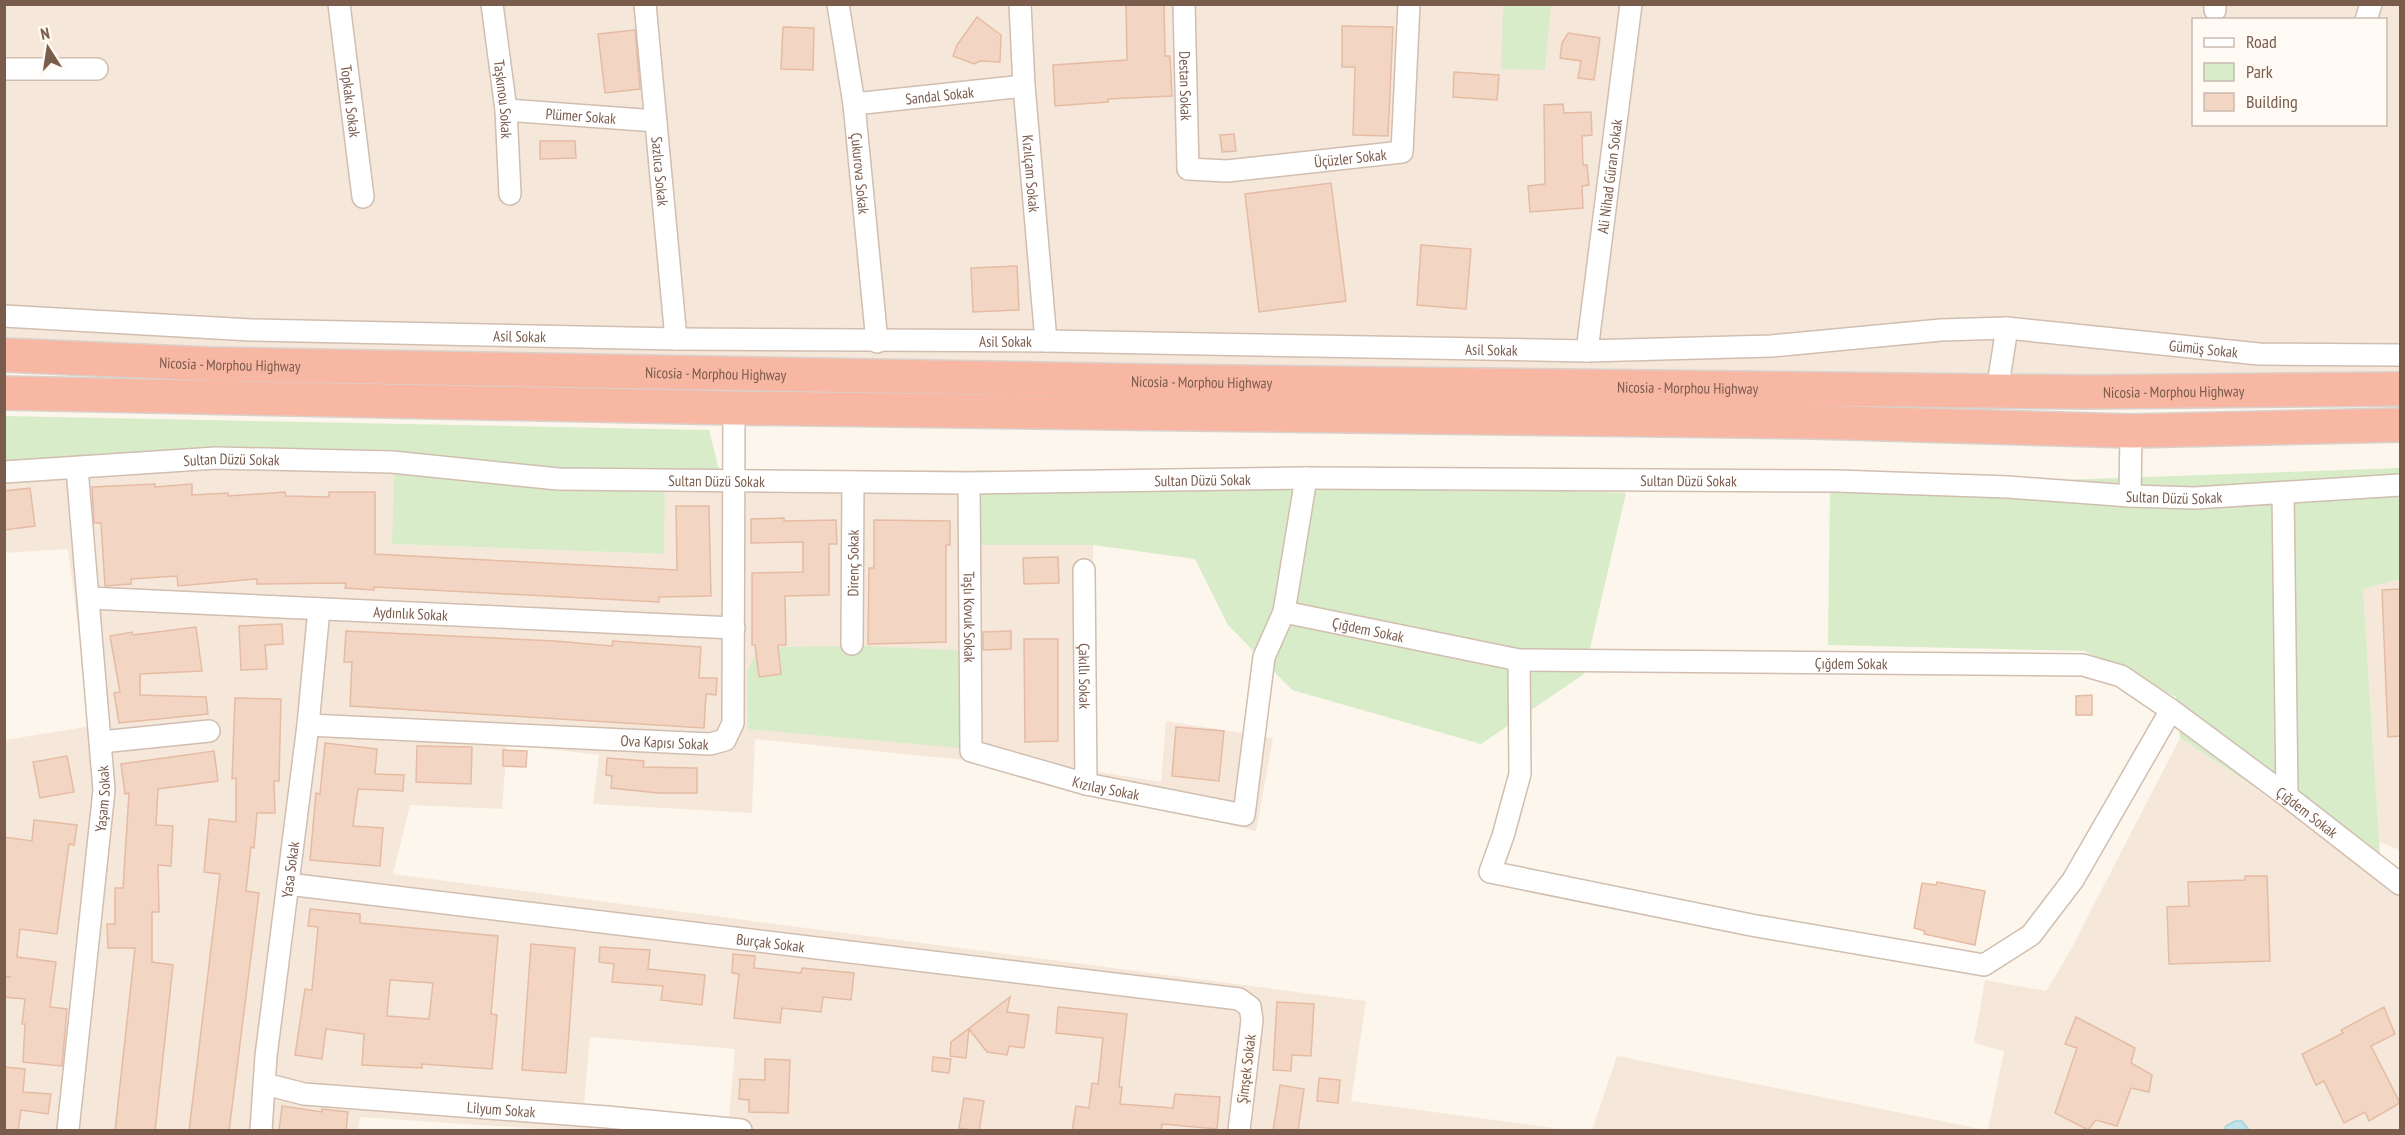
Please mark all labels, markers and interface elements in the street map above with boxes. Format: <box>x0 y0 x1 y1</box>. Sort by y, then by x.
north arrow <box>18 18 78 78</box>
legend <box>2192 18 2387 126</box>
text: N <box>39 23 51 44</box>
text: Road <box>2246 30 2277 53</box>
street label: Destan Sokak <box>1176 51 1196 121</box>
street label: Taşkınou Sokak <box>490 59 517 139</box>
text: Park <box>2246 60 2273 83</box>
street label: Topkakı Sokak <box>337 64 365 139</box>
street label: Sandal Sokak <box>904 82 975 108</box>
text: Building <box>2246 90 2298 113</box>
street label: Plümer Sokak <box>545 103 617 128</box>
street label: Ali Nihad Güran Sokak <box>1592 118 1626 235</box>
street label: Çukurova Sokak <box>847 132 874 215</box>
street label: Kızılçam Sokak <box>1019 134 1044 213</box>
street label: Sazlıca Sokak <box>648 136 673 207</box>
street label: Üçüzler Sokak <box>1313 144 1388 171</box>
street label: Asil Sokak <box>493 326 546 346</box>
street label: Asil Sokak <box>979 331 1032 350</box>
street label: Gümüş Sokak <box>2168 335 2239 361</box>
street label: Asil Sokak <box>1465 339 1518 359</box>
street label: Nicosia - Morphou Highway <box>159 352 301 375</box>
street label: Nicosia - Morphou Highway <box>645 362 787 384</box>
street label: Nicosia - Morphou Highway <box>1131 371 1273 392</box>
street label: Nicosia - Morphou Highway <box>1617 377 1759 398</box>
street label: Nicosia - Morphou Highway <box>2103 381 2245 401</box>
street label: Sultan Düzü Sokak <box>183 448 280 470</box>
street label: Sultan Düzü Sokak <box>1154 469 1251 490</box>
street label: Sultan Düzü Sokak <box>1640 470 1737 490</box>
street label: Sultan Düzü Sokak <box>668 471 765 491</box>
street label: Sultan Düzü Sokak <box>2125 486 2223 508</box>
street label: Direnç Sokak <box>843 529 862 597</box>
street label: Taşlı Kovuk Sokak <box>960 571 980 663</box>
street label: Aydınlık Sokak <box>373 602 449 624</box>
street label: Çığdem Sokak <box>1331 613 1406 646</box>
street label: Çakıllı Sokak <box>1075 643 1095 709</box>
street label: Çığdem Sokak <box>1815 653 1888 673</box>
street label: Ova Kapısı Sokak <box>620 730 709 753</box>
street label: Yaşam Sokak <box>90 765 113 833</box>
street label: Kızılay Sokak <box>1070 771 1141 804</box>
street label: Çığdem Sokak <box>2273 782 2342 842</box>
street label: Yasa Sokak <box>277 840 303 899</box>
street label: Burçak Sokak <box>735 929 806 956</box>
street label: Şimşek Sokak <box>1232 1033 1260 1105</box>
street label: Lilyum Sokak <box>466 1097 536 1121</box>

